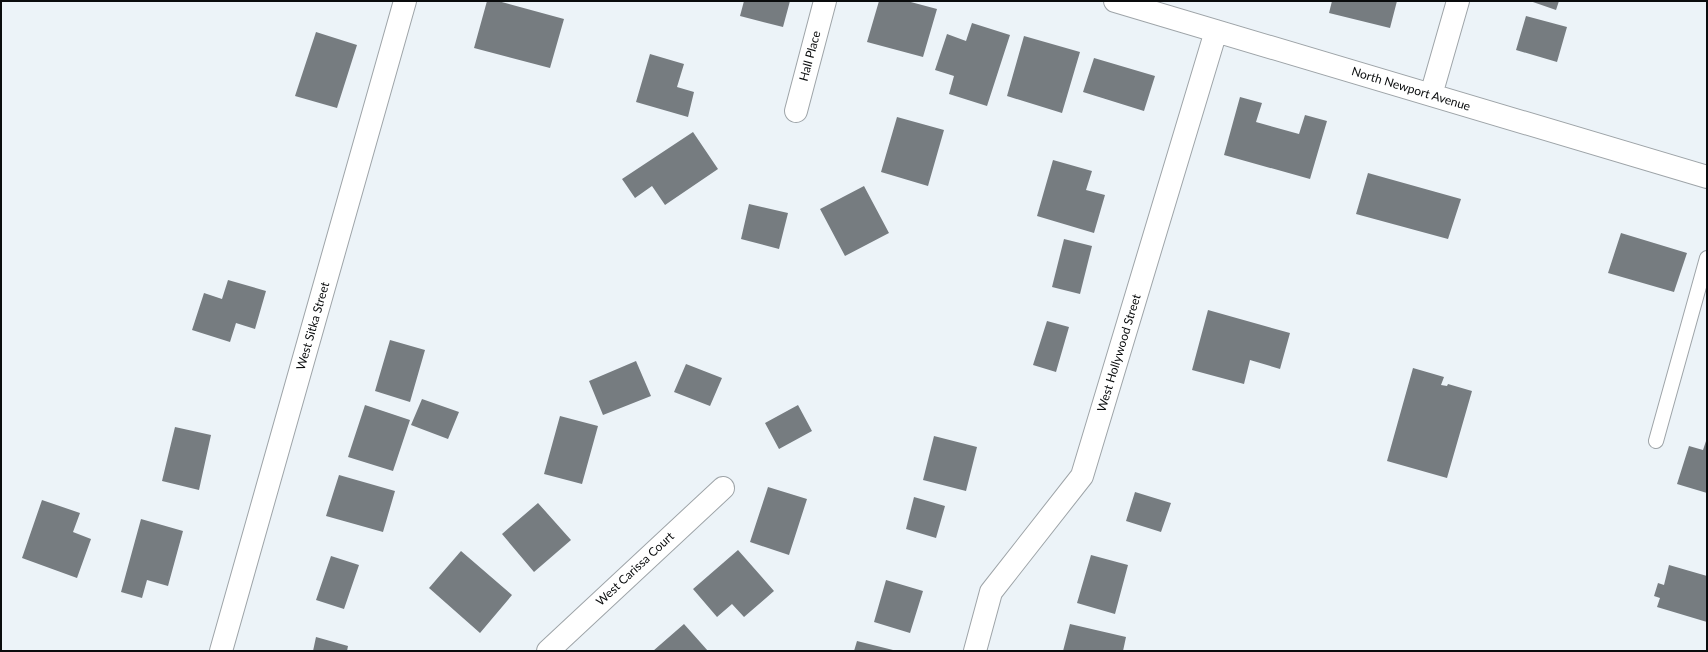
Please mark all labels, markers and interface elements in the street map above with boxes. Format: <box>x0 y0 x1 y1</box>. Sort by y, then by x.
street label: Hall Place <box>796 29 823 83</box>
street label: North Newport Avenue <box>1350 63 1472 114</box>
street label: West Sitka Street <box>293 279 332 372</box>
street label: West Hollywood Street <box>1093 291 1144 414</box>
street label: West Carissa Court <box>592 528 677 609</box>

